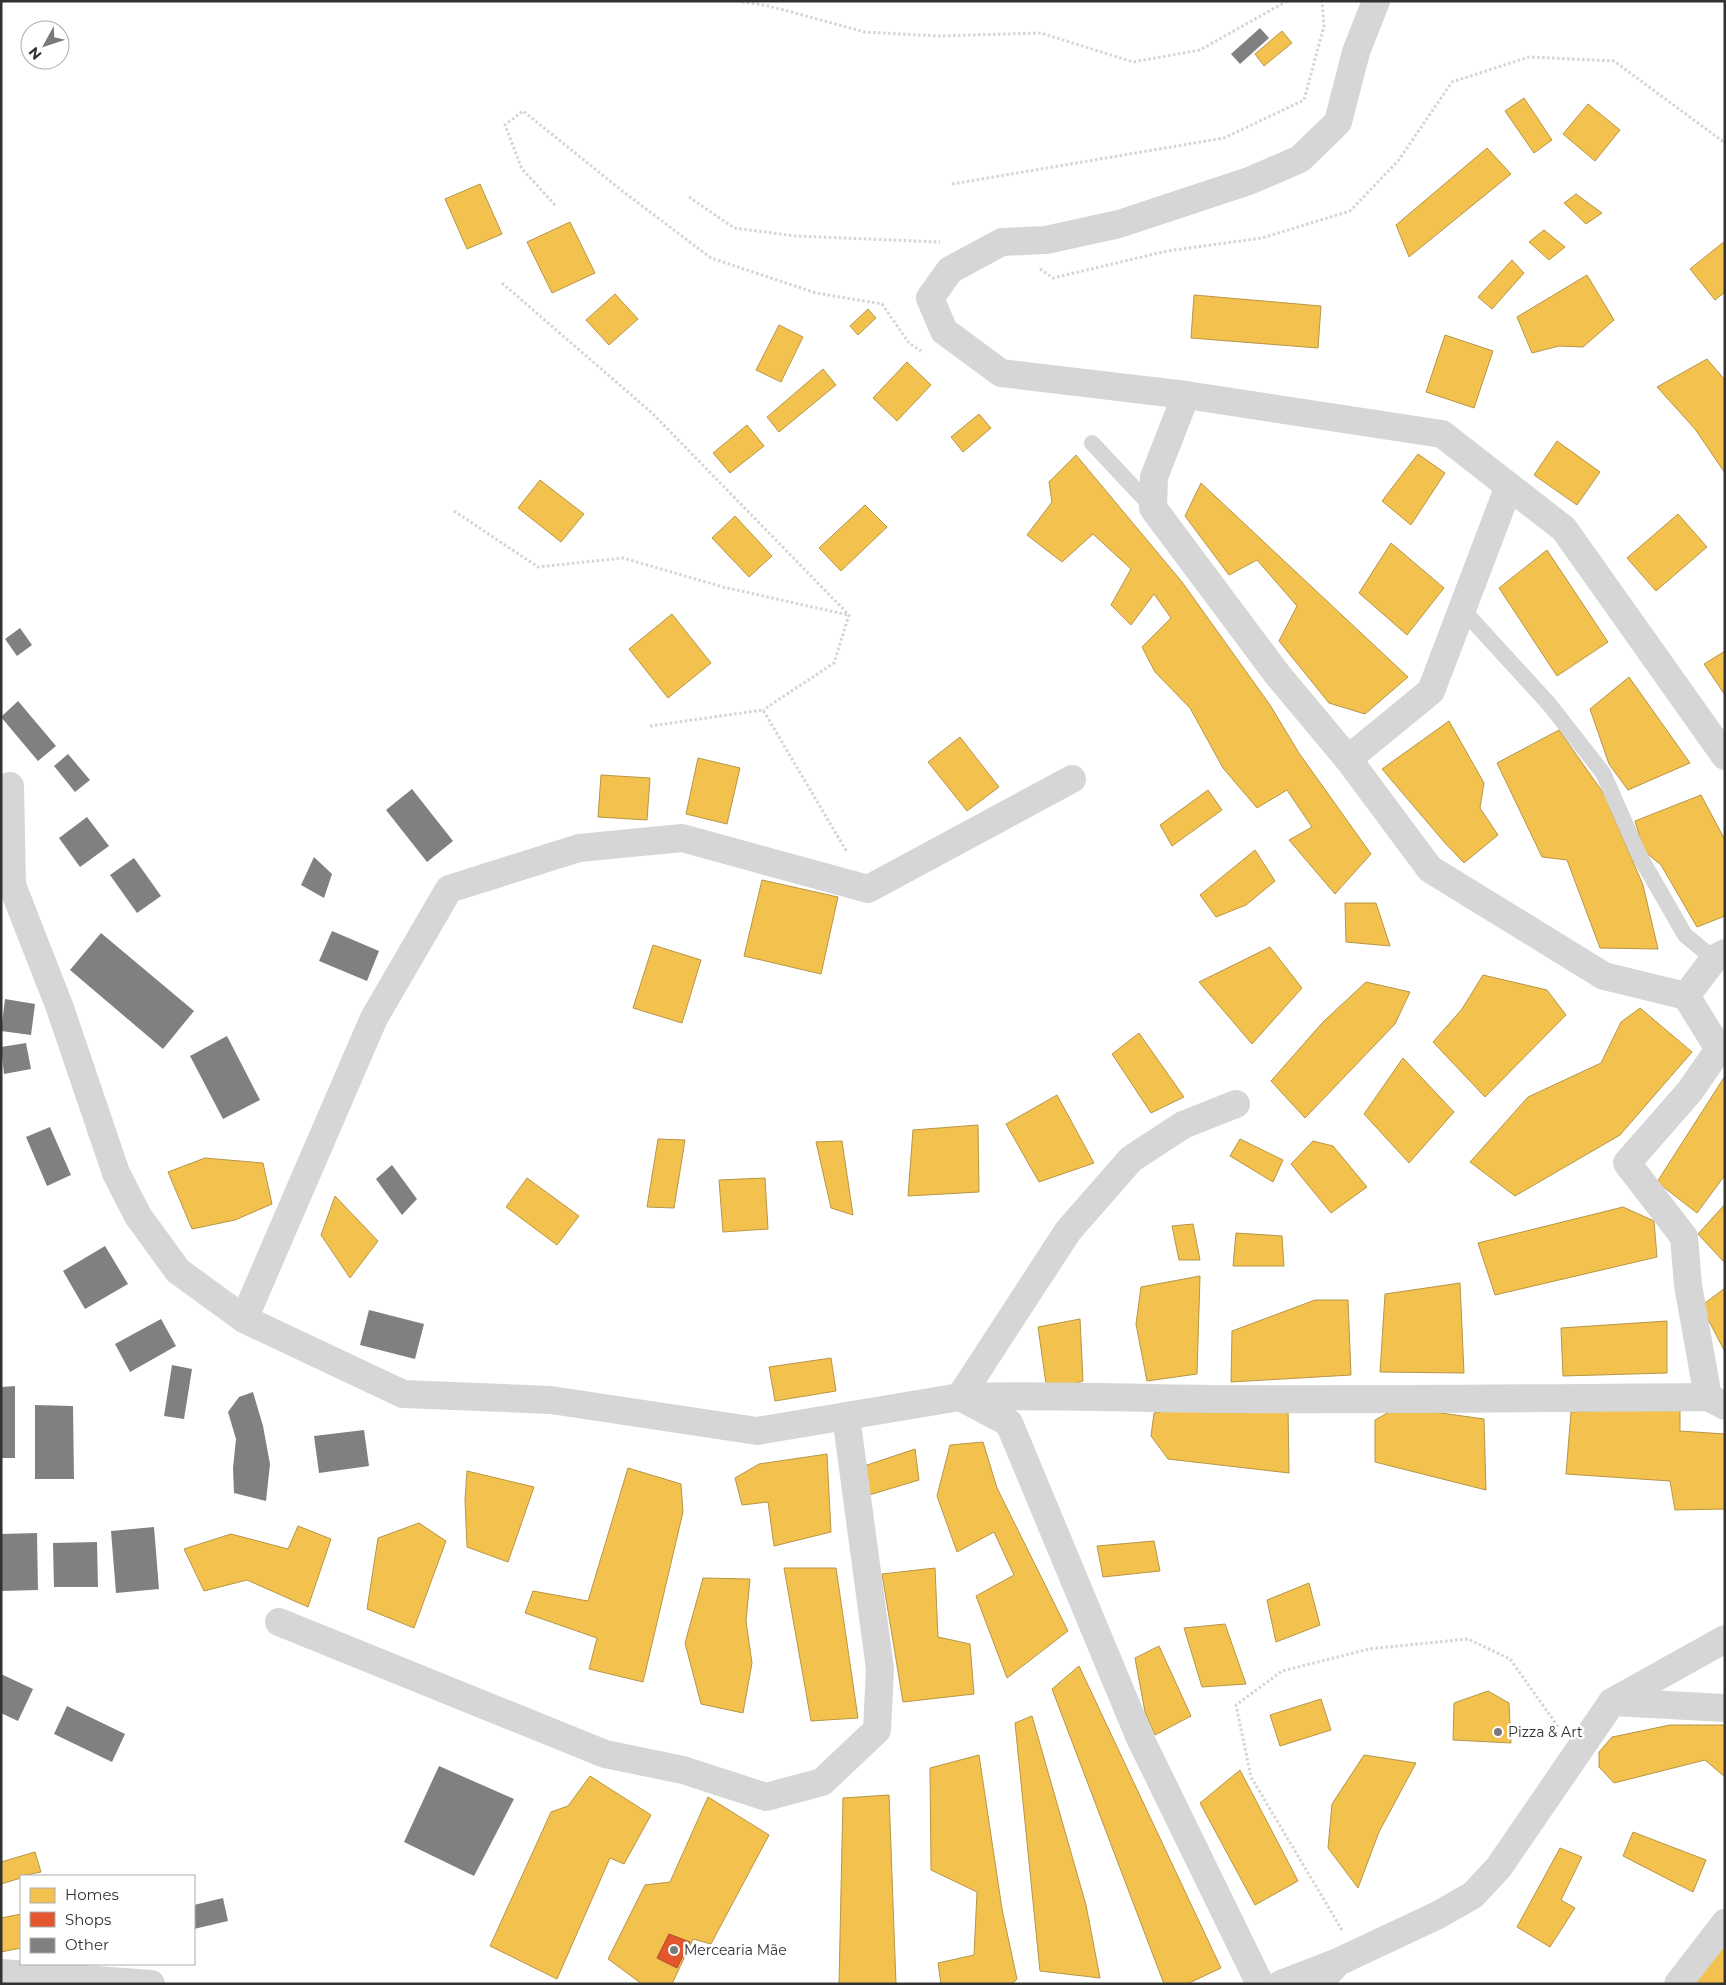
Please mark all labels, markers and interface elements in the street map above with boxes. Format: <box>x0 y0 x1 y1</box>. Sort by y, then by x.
north arrow <box>20 20 70 70</box>
text: N <box>25 43 46 63</box>
place label: Pizza & Art <box>1508 1723 1583 1741</box>
marker: Pizza & Art <box>1492 1726 1504 1738</box>
legend <box>20 1875 195 1965</box>
text: Homes <box>65 1885 119 1904</box>
text: Shops <box>65 1910 111 1929</box>
text: Other <box>65 1935 109 1954</box>
place label: Mercearia Mãe <box>684 1941 787 1959</box>
marker: Mercearia Mãe <box>668 1944 680 1956</box>

